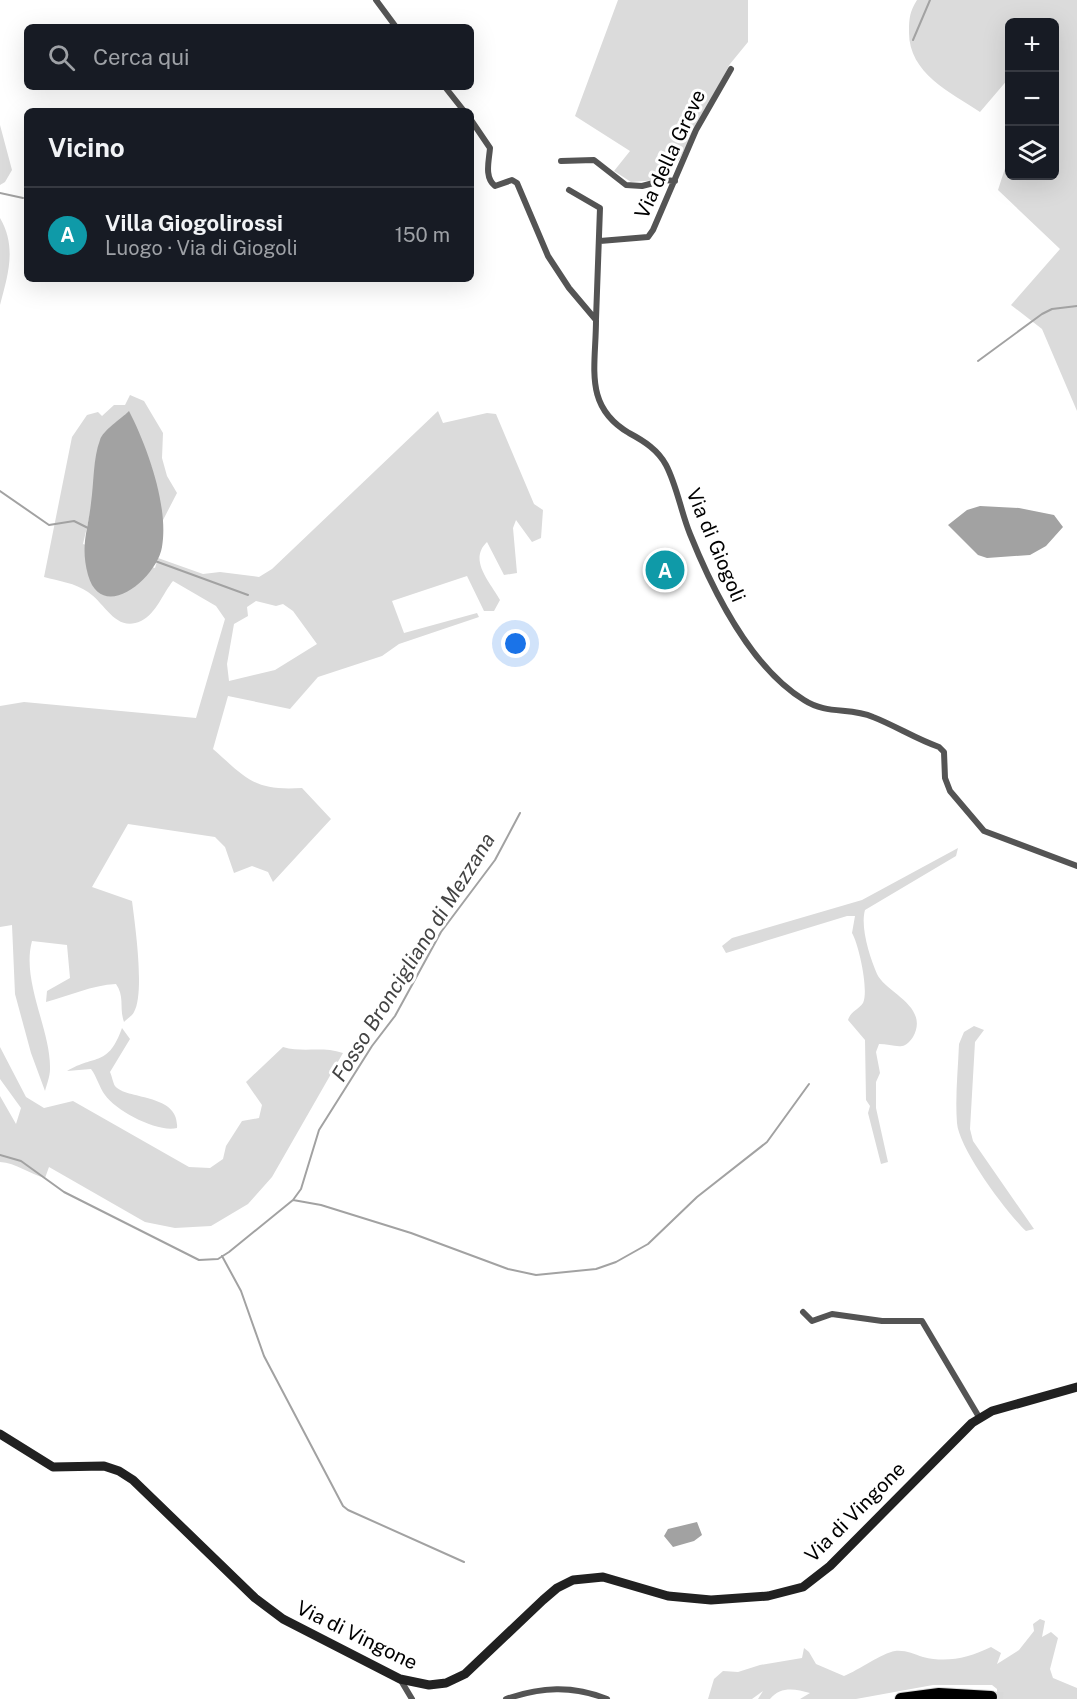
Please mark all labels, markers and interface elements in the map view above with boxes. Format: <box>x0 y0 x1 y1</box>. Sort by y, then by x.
map controls <box>1005 18 1059 180</box>
button: + <box>1005 18 1059 72</box>
search box <box>24 24 474 90</box>
icon: search <box>45 41 78 74</box>
text: Cerca qui <box>93 44 190 70</box>
button: − <box>1005 72 1059 126</box>
street label: Via della Greve <box>630 86 710 222</box>
button: layers <box>1005 126 1059 180</box>
text: Vicino <box>48 132 125 163</box>
text: Villa Giogolirossi <box>105 210 283 236</box>
text: A <box>60 223 75 247</box>
text: 150 m <box>395 223 450 247</box>
text: Luogo · Via di Giogoli <box>105 236 298 260</box>
street label: Via di Giogoli <box>681 485 751 605</box>
pin: A <box>646 548 684 592</box>
your location <box>501 629 530 658</box>
water label: Fosso Broncigliano di Mezzana <box>326 828 500 1086</box>
street label: Via di Vingone <box>800 1457 910 1567</box>
street label: Via di Vingone <box>292 1595 422 1675</box>

